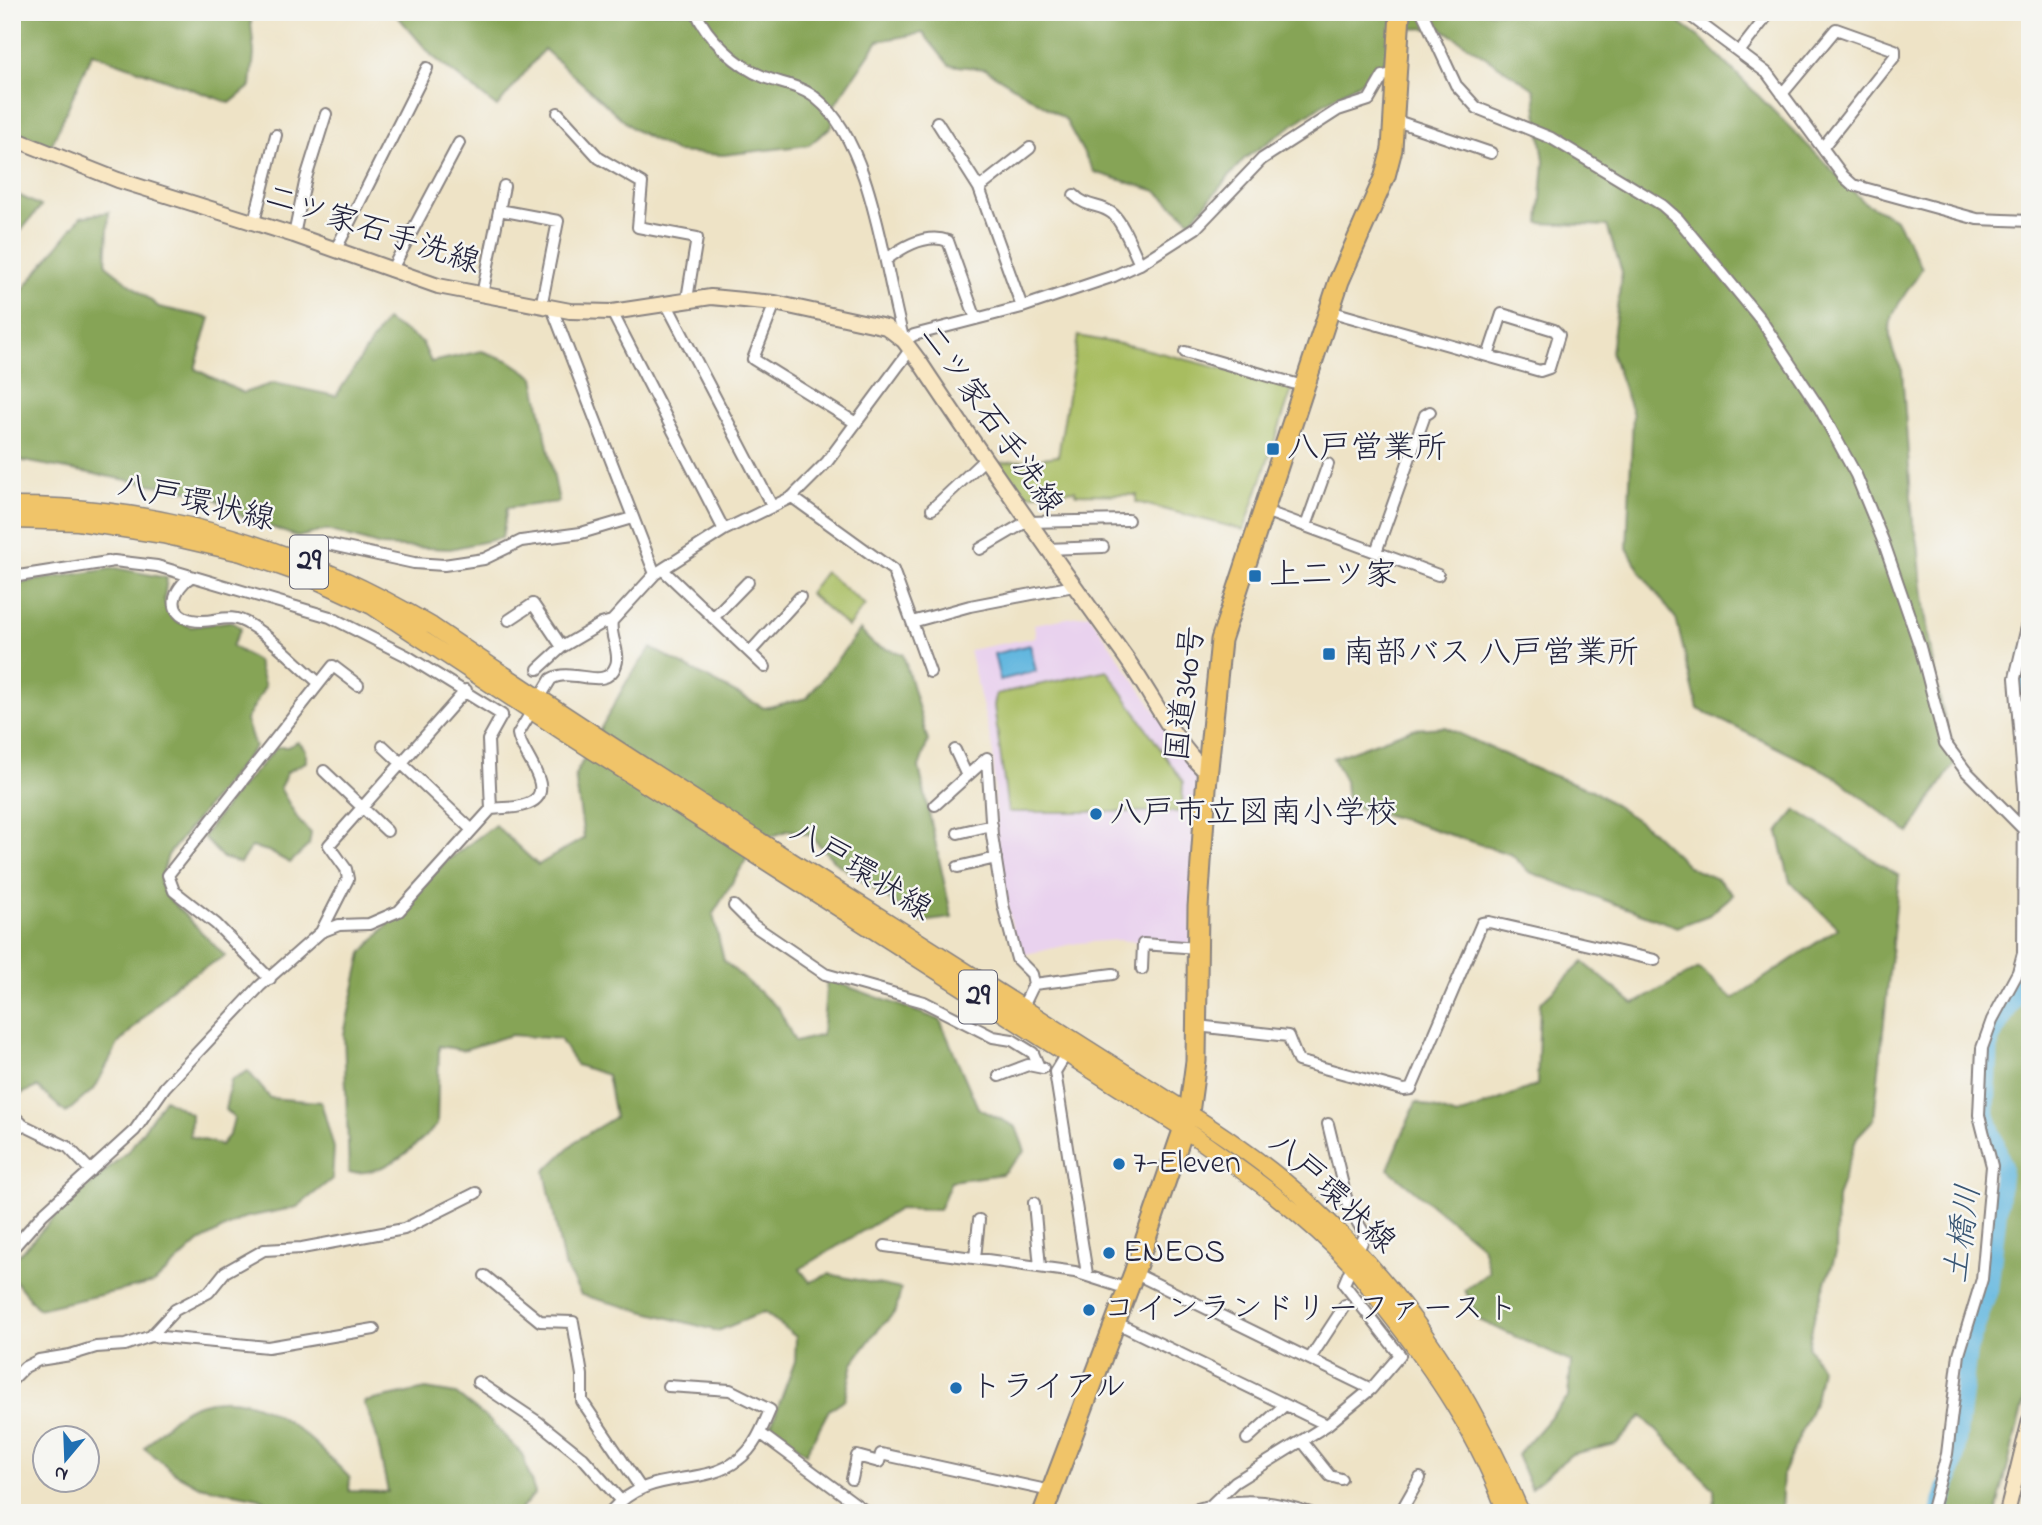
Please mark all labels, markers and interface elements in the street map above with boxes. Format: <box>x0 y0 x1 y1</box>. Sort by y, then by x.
street label: 二ツ家石手洗線 <box>258 174 486 288</box>
street label: 二ツ家石手洗線 <box>907 316 1073 526</box>
place label: 八戸営業所 <box>1287 426 1447 473</box>
marker: 八戸営業所 <box>1265 441 1281 457</box>
street label: 八戸環状線 <box>113 463 279 545</box>
road number: 29 <box>290 536 328 589</box>
place label: 上二ツ家 <box>1269 553 1397 600</box>
marker: 上二ツ家 <box>1247 568 1263 584</box>
street label: 国道340号 <box>1155 624 1219 764</box>
place label: 南部バス 八戸営業所 <box>1343 631 1639 678</box>
marker: 南部バス 八戸営業所 <box>1321 646 1337 662</box>
place label: 八戸市立図南小学校 <box>1110 791 1398 838</box>
marker: 八戸市立図南小学校 <box>1088 806 1104 822</box>
street label: 八戸環状線 <box>780 810 940 934</box>
road number: 29 <box>959 970 997 1023</box>
street label: 八戸環状線 <box>1256 1122 1406 1266</box>
place label: 7-Eleven <box>1133 1141 1241 1188</box>
marker: 7-Eleven <box>1111 1156 1127 1172</box>
water label: 土橋川 <box>1933 1182 1995 1286</box>
place label: ENEOS <box>1123 1230 1225 1277</box>
marker: ENEOS <box>1101 1245 1117 1261</box>
place label: コインランドリーファースト <box>1103 1287 1518 1334</box>
marker: コインランドリーファースト <box>1081 1302 1097 1318</box>
place label: トライアル <box>970 1365 1127 1412</box>
marker: トライアル <box>948 1380 964 1396</box>
north arrow <box>32 1424 102 1494</box>
text: N <box>51 1458 72 1488</box>

